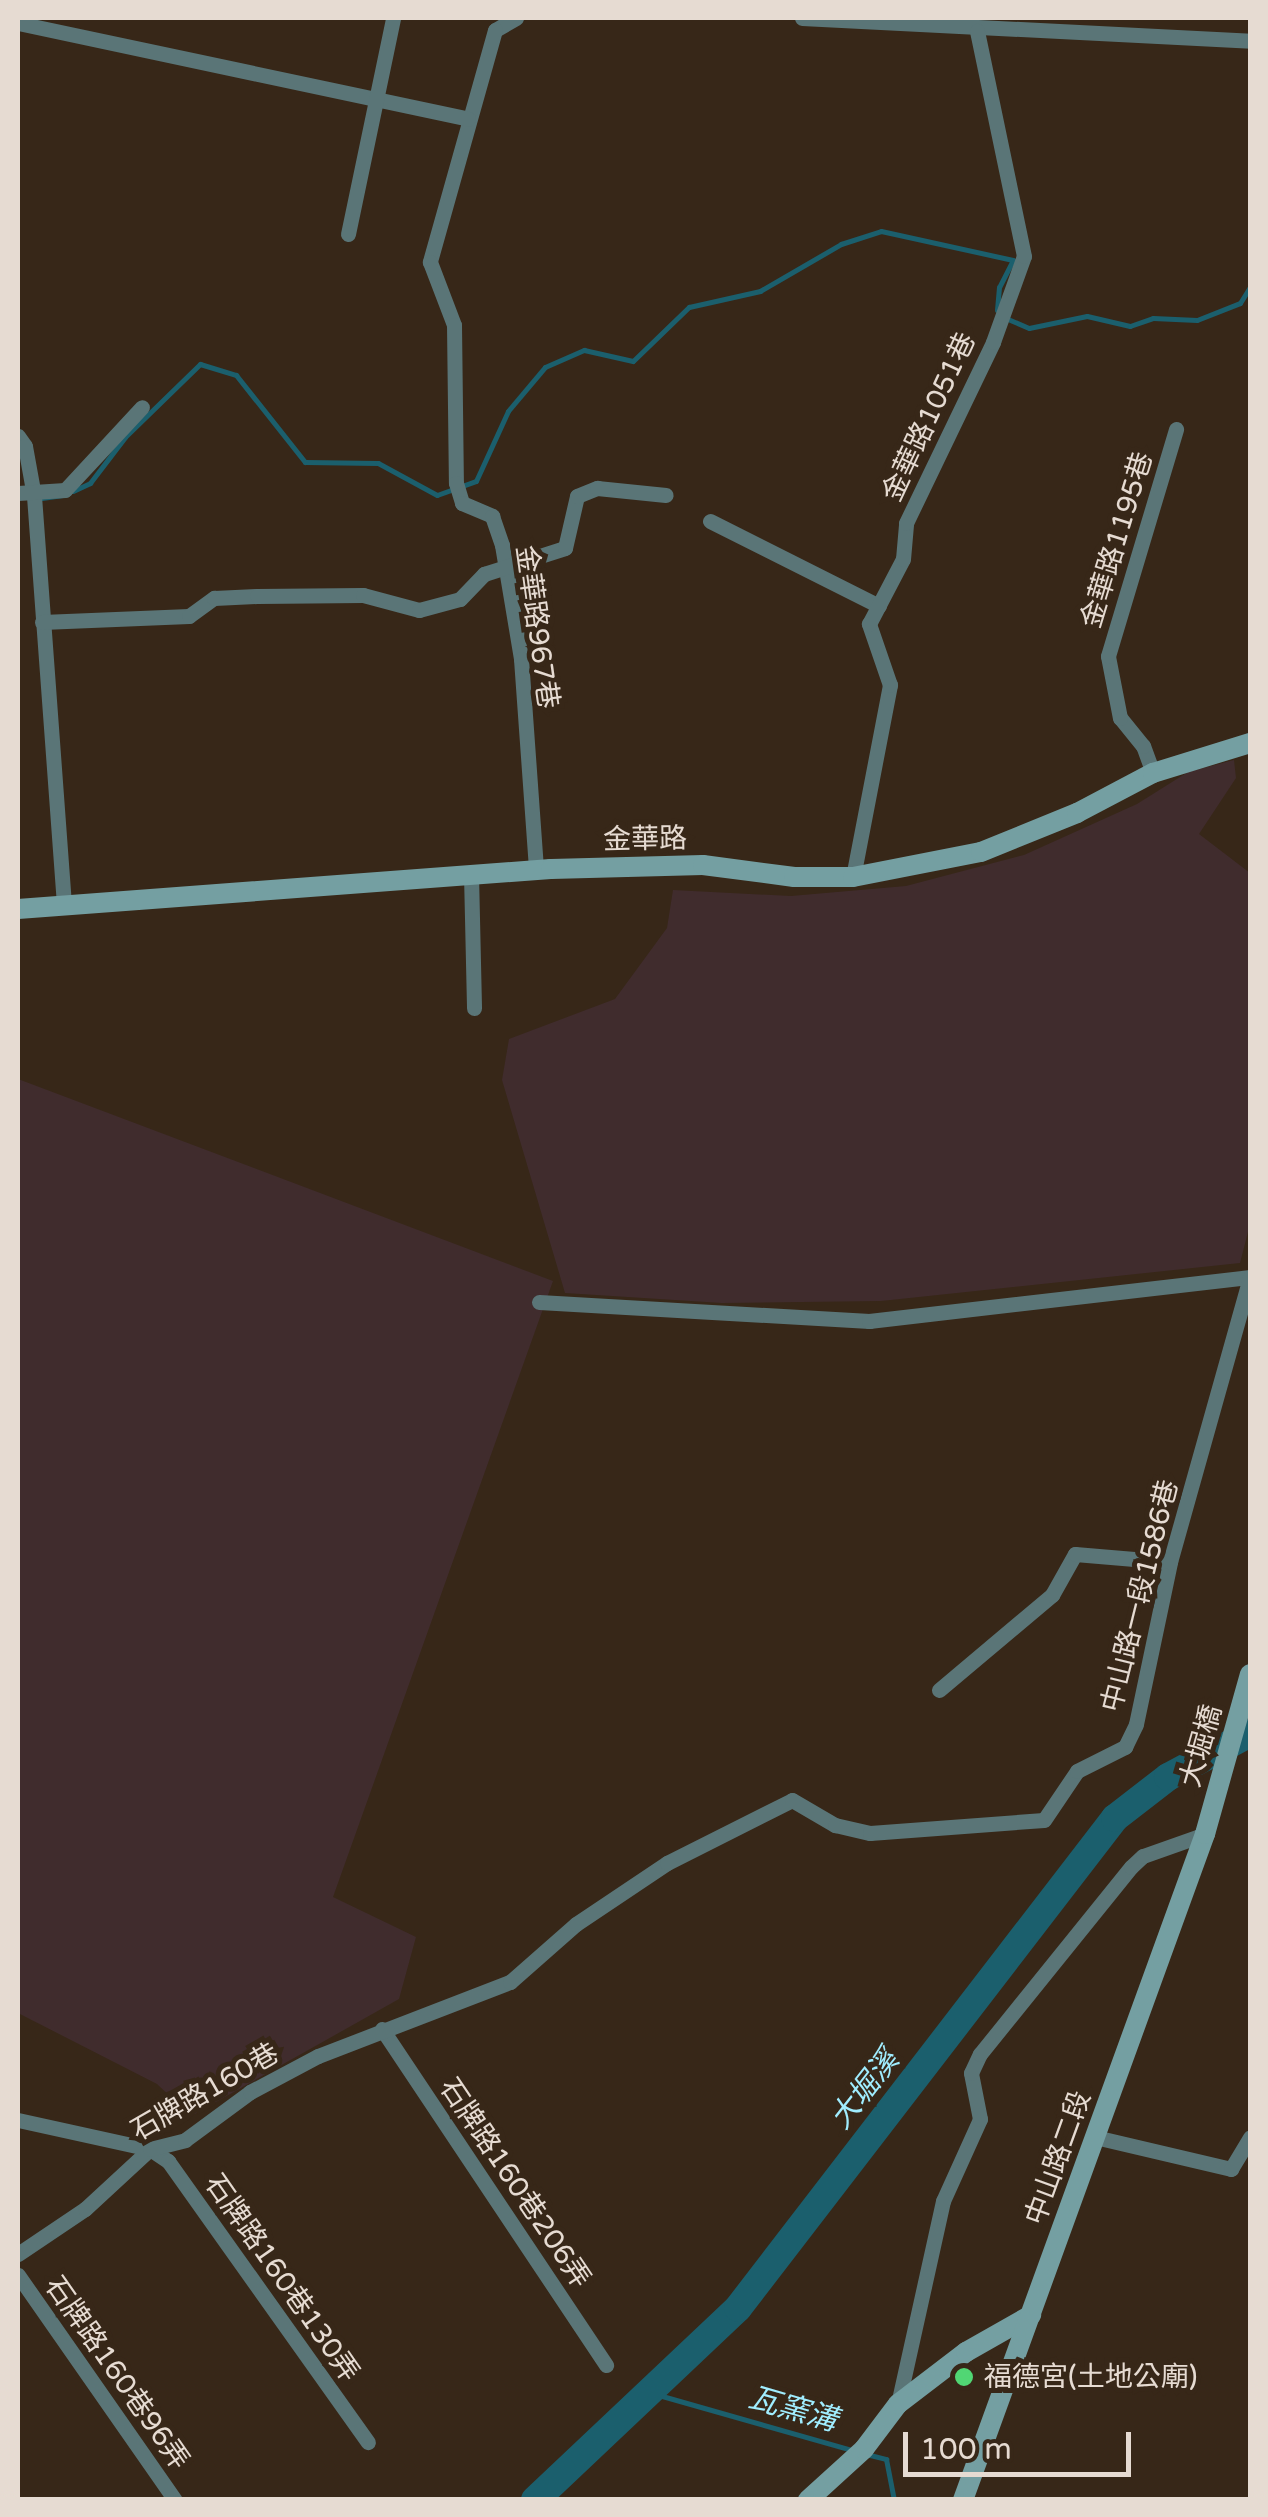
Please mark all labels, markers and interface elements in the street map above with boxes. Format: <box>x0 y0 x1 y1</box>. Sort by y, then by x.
street label: 金華路1051巷 <box>875 327 983 507</box>
street label: 金華路1195巷 <box>1074 448 1160 632</box>
street label: 金華路967巷 <box>509 543 565 711</box>
street label: 金華路 <box>603 821 687 857</box>
street label: 中山路一段1586巷 <box>1095 1476 1185 1716</box>
street label: 大堀橋 <box>1173 1701 1229 1791</box>
street label: 石牌路160巷 <box>125 2036 285 2148</box>
water label: 大堀溪 <box>823 2043 907 2137</box>
street label: 石牌路160巷206弄 <box>432 2072 598 2294</box>
street label: 中山路二段 <box>1018 2086 1098 2230</box>
street label: 石牌路160巷130弄 <box>198 2168 366 2388</box>
street label: 石牌路160巷96弄 <box>38 2270 196 2476</box>
place label: 福德宮(土地公廟) <box>984 2360 1197 2394</box>
marker: 福德宮(土地公廟) <box>953 2366 975 2388</box>
water label: 瓦窯溝 <box>745 2380 841 2440</box>
scale bar <box>908 2412 1136 2474</box>
text: 100 m <box>920 2431 1012 2468</box>

